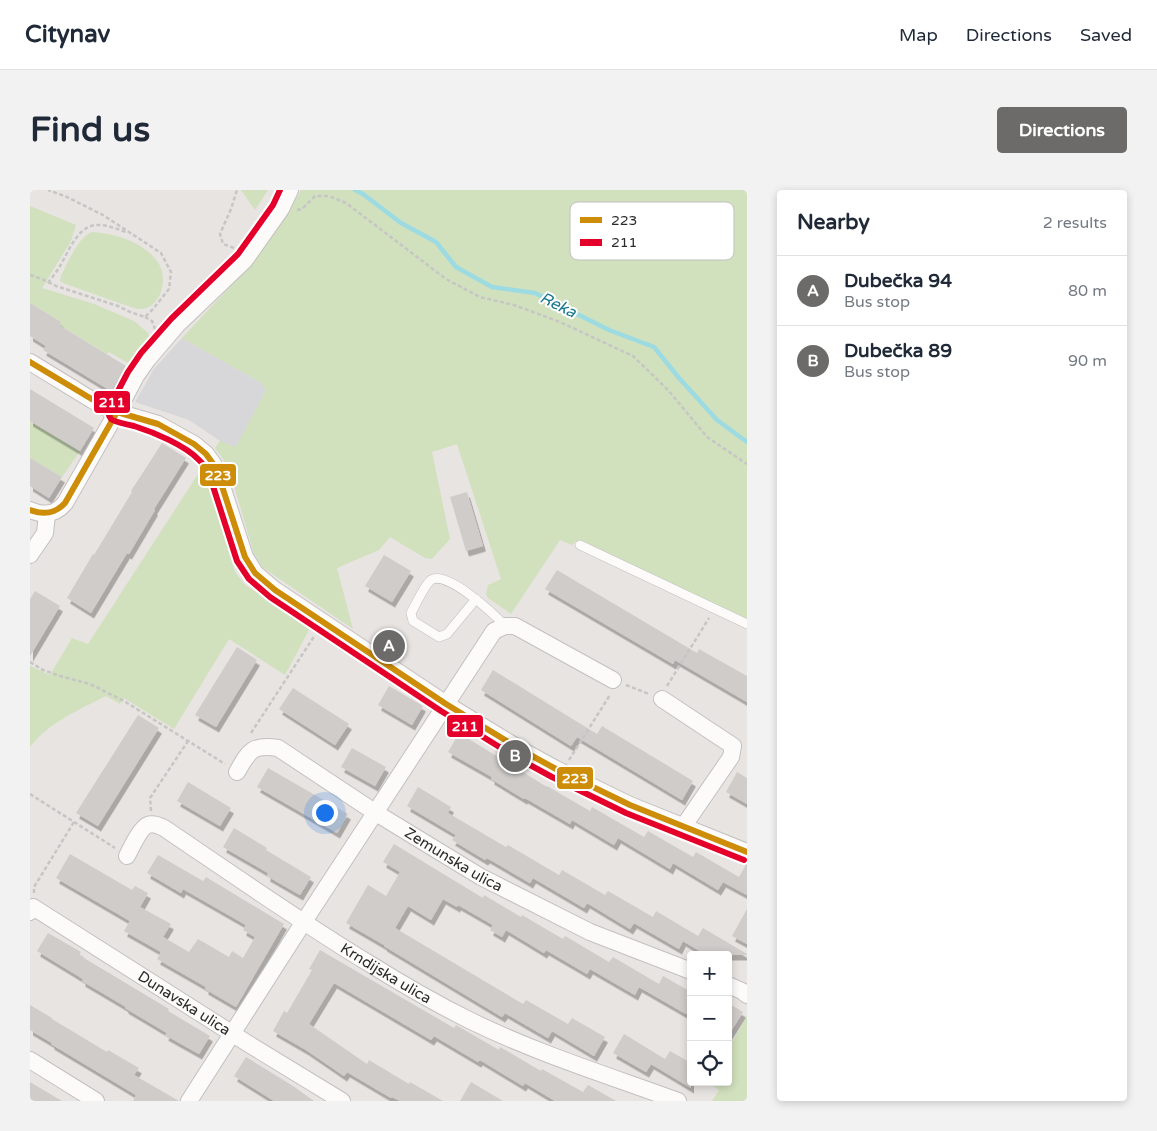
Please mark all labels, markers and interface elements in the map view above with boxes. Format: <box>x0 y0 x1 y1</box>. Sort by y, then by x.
text: Citynav <box>25 20 110 49</box>
text: Map <box>899 24 938 46</box>
text: Directions <box>966 24 1052 46</box>
text: Saved <box>1080 24 1132 46</box>
button: Directions <box>997 107 1127 153</box>
text: Find us <box>30 109 150 151</box>
legend <box>570 202 734 260</box>
text: Nearby <box>797 210 870 235</box>
text: 223 <box>611 212 637 229</box>
text: 2 results <box>1043 213 1107 233</box>
text: 211 <box>611 234 637 251</box>
text: Dubečka 94 <box>844 270 952 292</box>
text: A <box>807 281 819 301</box>
text: 80 m <box>1068 281 1107 301</box>
water label: Reka <box>537 288 580 323</box>
text: Bus stop <box>844 292 910 312</box>
text: Dubečka 89 <box>844 340 952 362</box>
text: B <box>807 351 819 371</box>
text: 90 m <box>1068 351 1107 371</box>
text: Bus stop <box>844 362 910 382</box>
line badge: 211 <box>93 390 131 414</box>
text: 211 <box>99 394 125 411</box>
line badge: 223 <box>199 463 237 487</box>
text: 223 <box>205 467 231 484</box>
pin: A <box>373 627 405 665</box>
line badge: 211 <box>446 714 484 738</box>
text: 211 <box>452 718 478 735</box>
pin: B <box>499 737 531 775</box>
line badge: 223 <box>556 766 594 790</box>
text: 223 <box>562 770 588 787</box>
your location <box>312 800 338 826</box>
street label: Zemunska ulica <box>401 824 505 895</box>
street label: Krndijska ulica <box>337 939 434 1007</box>
map controls <box>687 951 732 1086</box>
button: + <box>687 951 732 996</box>
street label: Dunavska ulica <box>135 967 234 1039</box>
button: − <box>687 996 732 1041</box>
button: locate <box>687 1041 732 1086</box>

